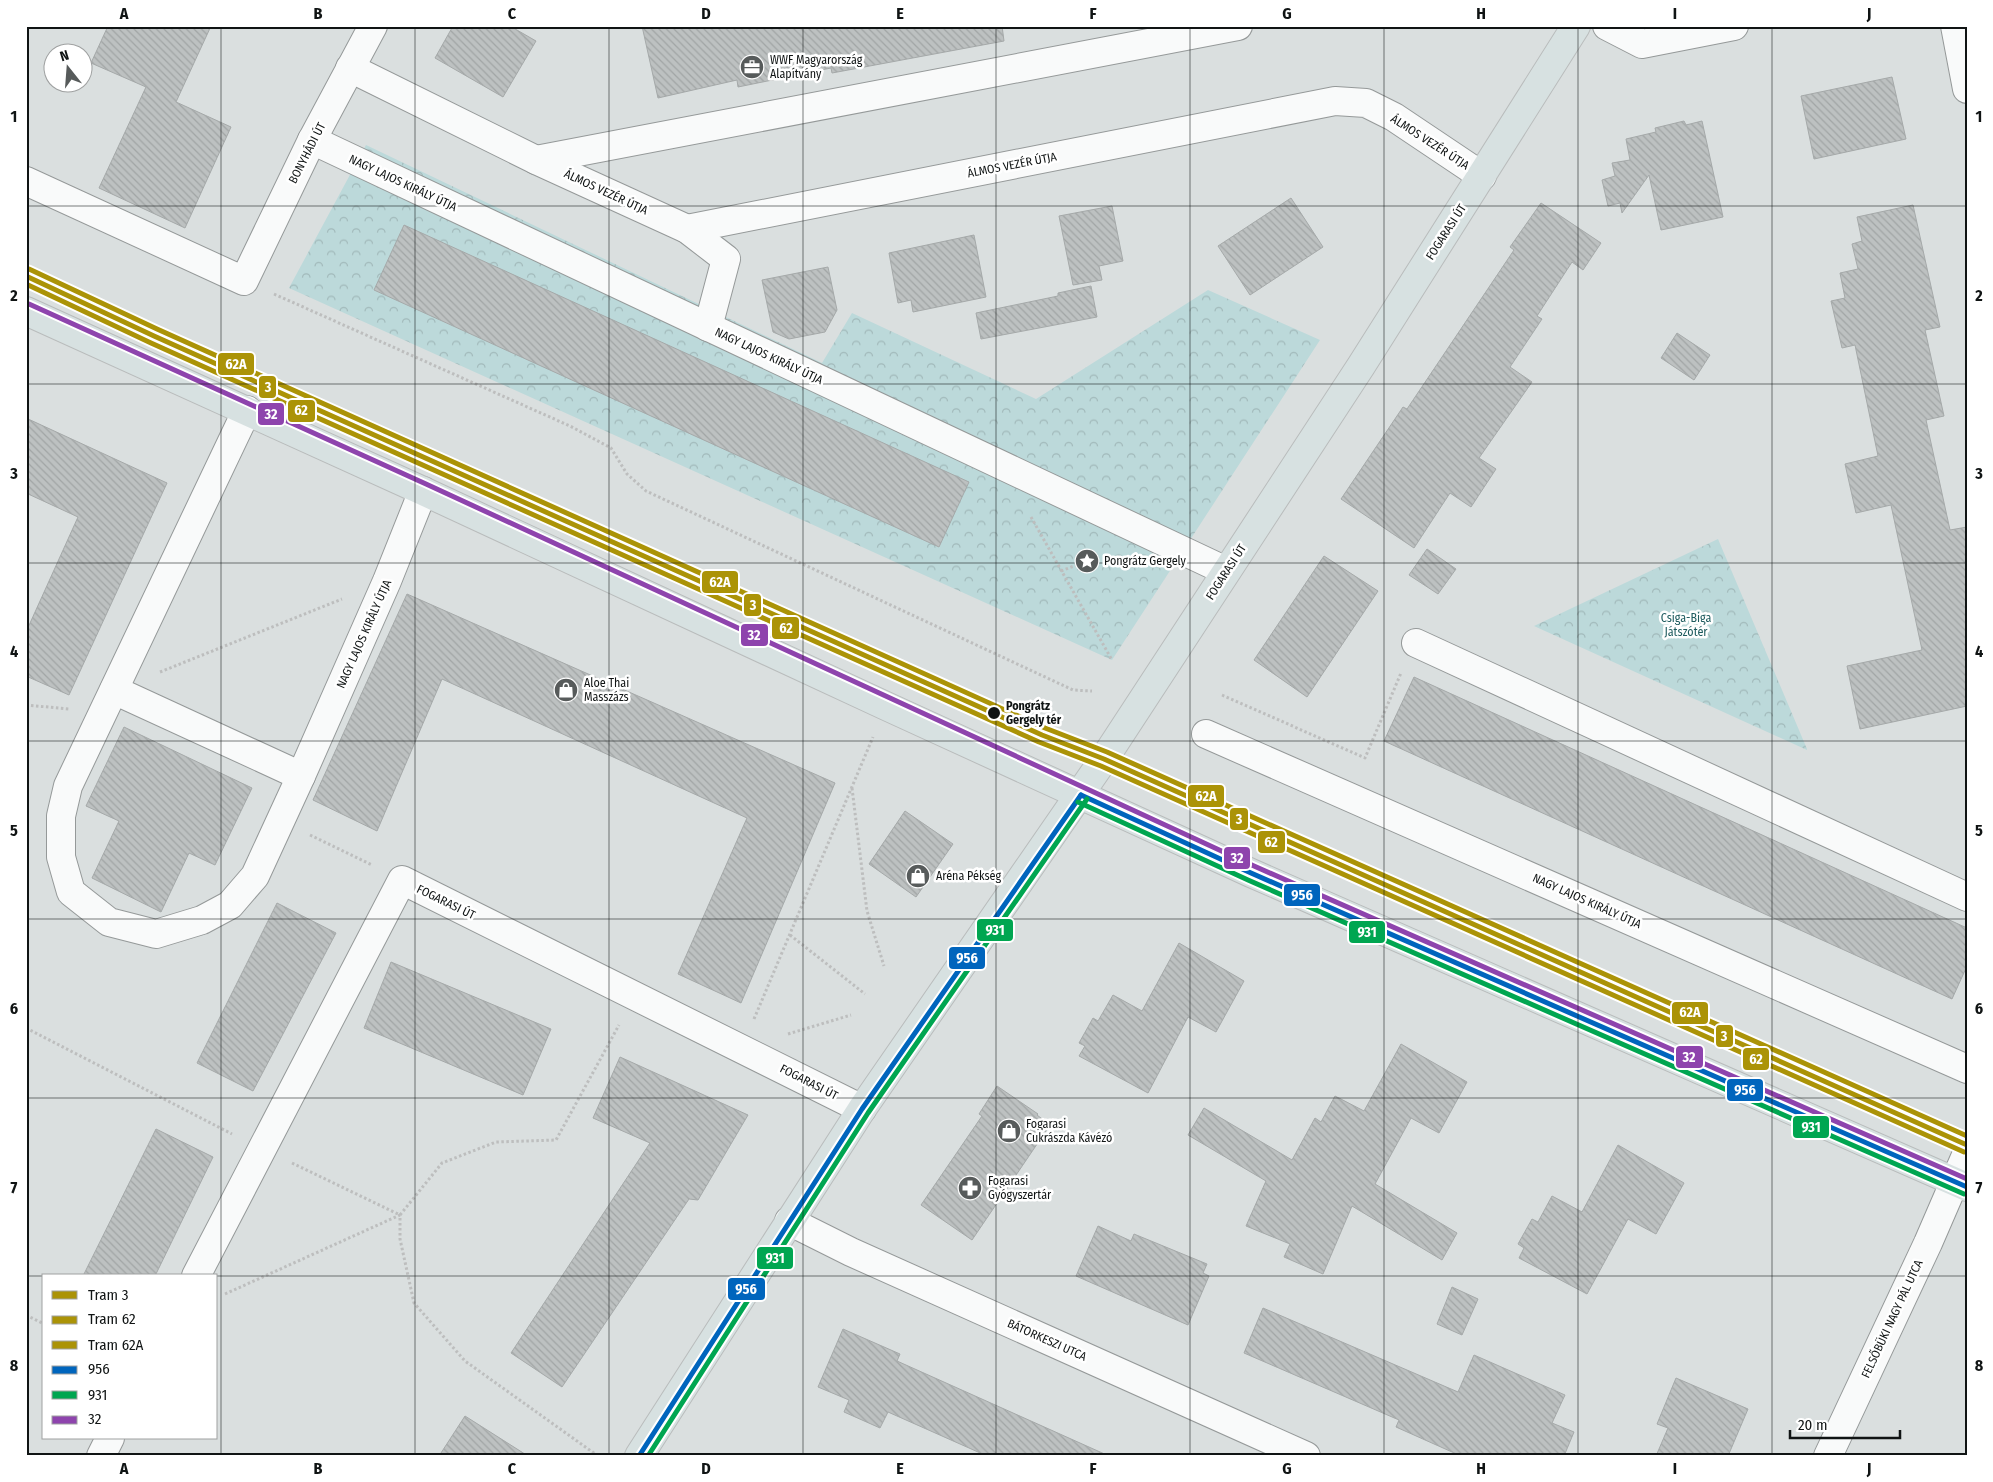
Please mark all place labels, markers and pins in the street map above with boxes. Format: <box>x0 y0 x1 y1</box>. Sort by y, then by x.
place label: WWF Magyarország Alapítvány <box>770 53 863 81</box>
office icon: WWF Magyarország Alapítvány <box>739 54 765 80</box>
place icon: Pongrátz Gergely <box>1074 548 1100 574</box>
place label: Pongrátz Gergely <box>1104 554 1187 568</box>
place label: Aloe Thai Masszázs <box>584 676 629 704</box>
shop icon: Aloe Thai Masszázs <box>553 677 579 703</box>
place label: Pongrátz Gergely tér <box>1006 699 1062 727</box>
marker: Pongrátz Gergely tér <box>986 705 1002 721</box>
shop icon: Aréna Pékség <box>905 863 931 889</box>
place label: Aréna Pékség <box>936 869 1002 883</box>
place label: Fogarasi Cukrászda Kávézó <box>1026 1117 1112 1145</box>
shop icon: Fogarasi Cukrászda Kávézó <box>996 1118 1022 1144</box>
place label: Fogarasi Gyógyszertár <box>988 1174 1052 1202</box>
pharmacy icon: Fogarasi Gyógyszertár <box>957 1175 983 1201</box>

